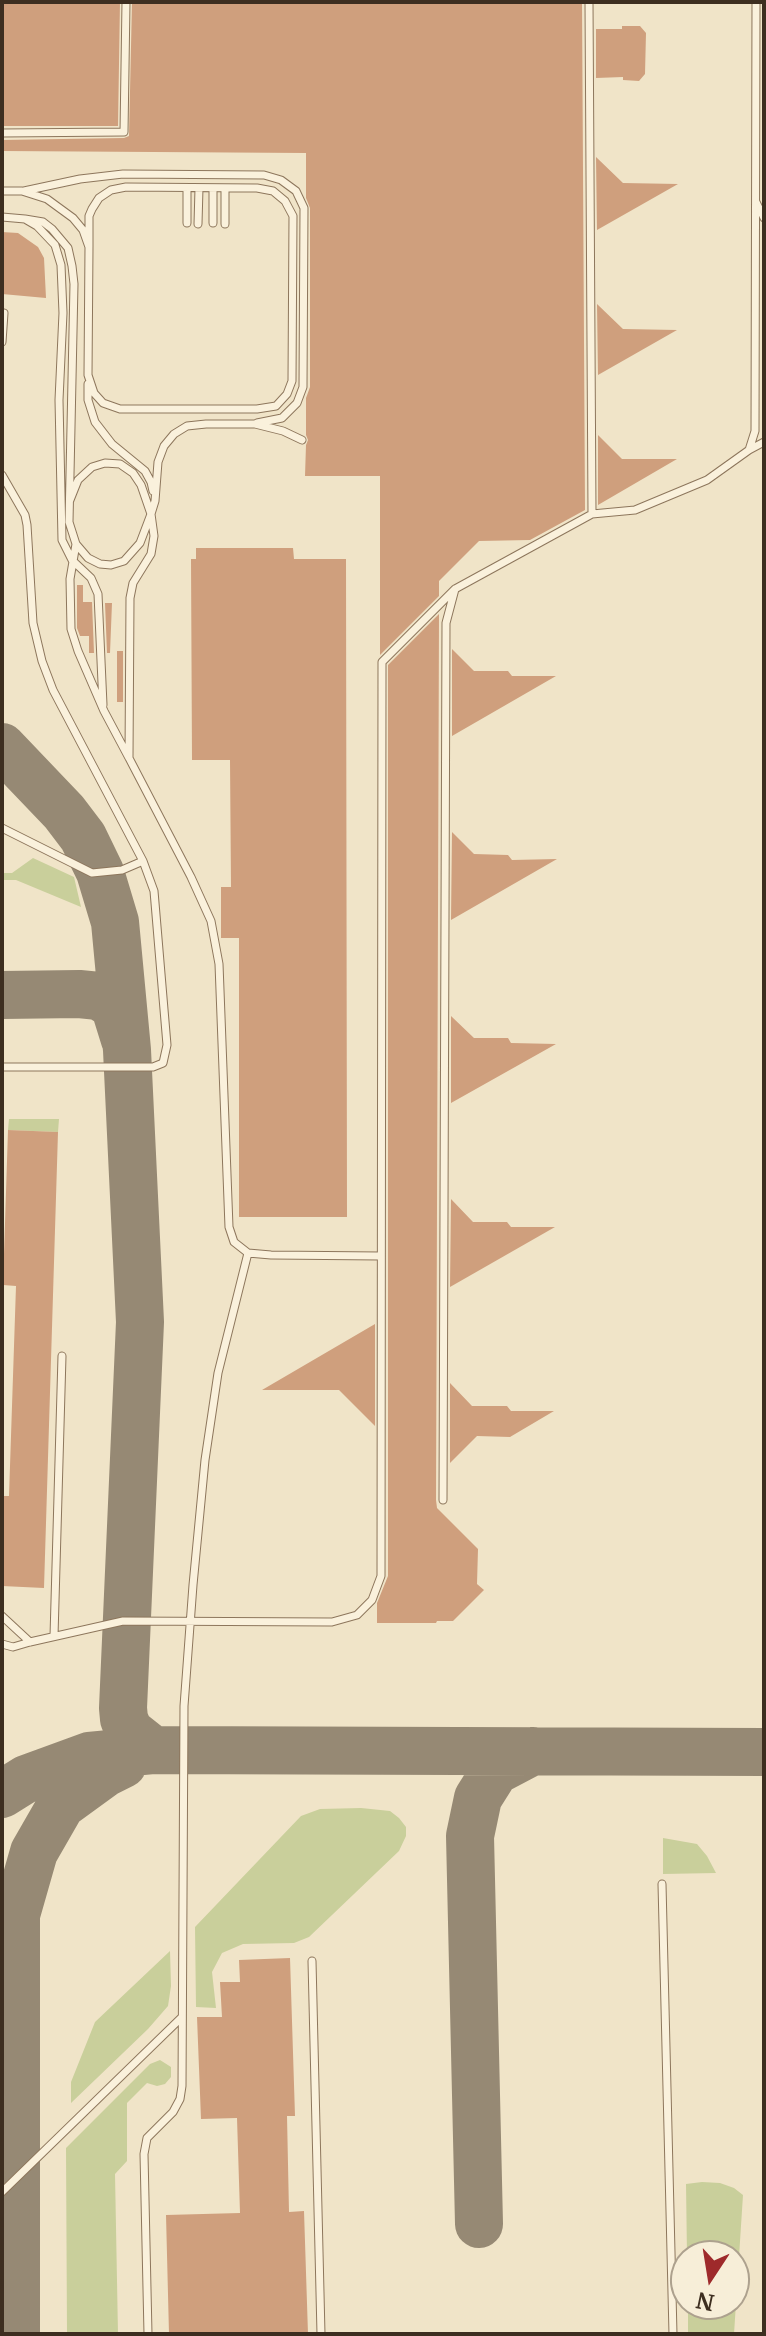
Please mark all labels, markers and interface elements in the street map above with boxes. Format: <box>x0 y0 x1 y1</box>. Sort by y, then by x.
north arrow <box>670 2240 750 2320</box>
text: N <box>694 2286 717 2317</box>

